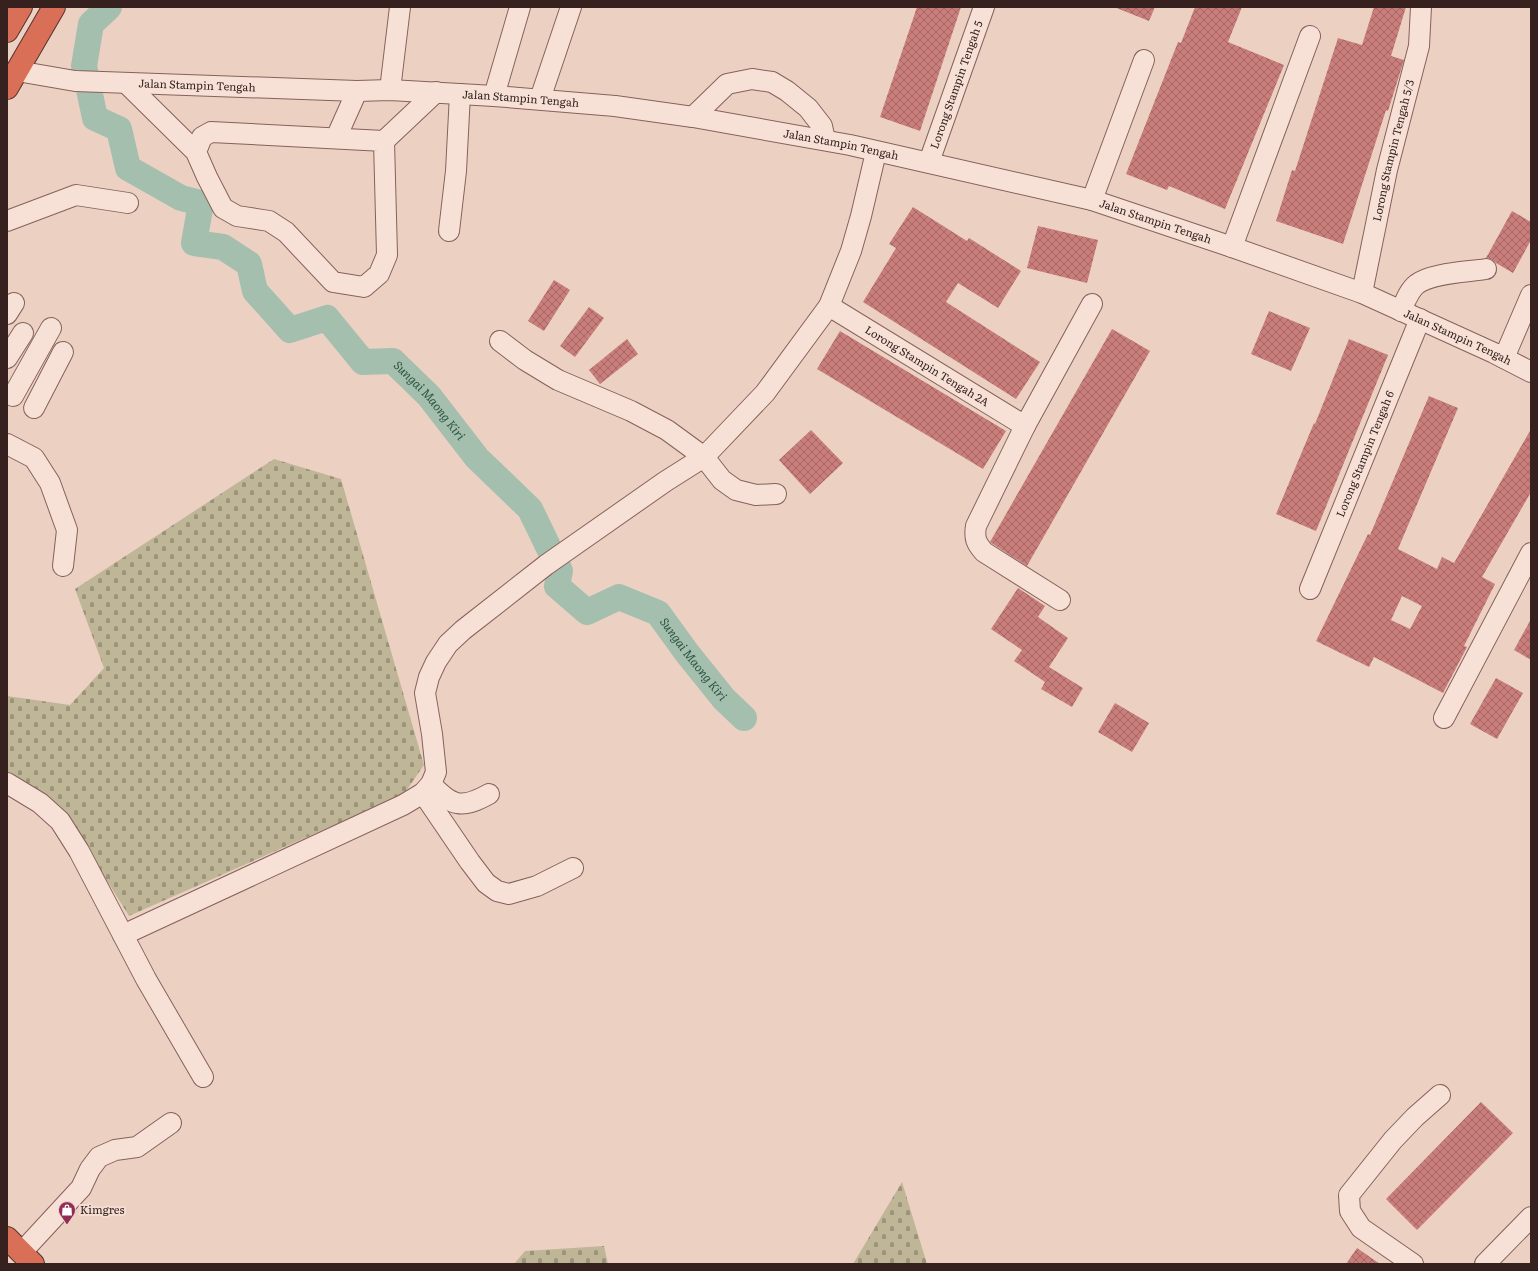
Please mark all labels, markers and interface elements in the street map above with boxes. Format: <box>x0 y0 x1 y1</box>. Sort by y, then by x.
street label: Lorong Stampin Tengah 5 <box>925 18 986 151</box>
street label: Jalan Stampin Tengah <box>138 74 256 94</box>
street label: Lorong Stampin Tengah 5/3 <box>1368 77 1417 223</box>
street label: Jalan Stampin Tengah <box>462 85 580 110</box>
street label: Jalan Stampin Tengah <box>782 124 901 163</box>
street label: Jalan Stampin Tengah <box>1098 194 1214 247</box>
street label: Jalan Stampin Tengah <box>1402 304 1515 368</box>
street label: Lorong Stampin Tengah 2A <box>862 321 993 409</box>
water label: Sungai Maong Kiri <box>390 356 470 444</box>
street label: Lorong Stampin Tengah 6 <box>1331 388 1397 519</box>
water label: Sungai Maong Kiri <box>656 613 732 705</box>
shop icon: Kimgres <box>57 1200 77 1225</box>
place label: Kimgres <box>80 1201 124 1217</box>

